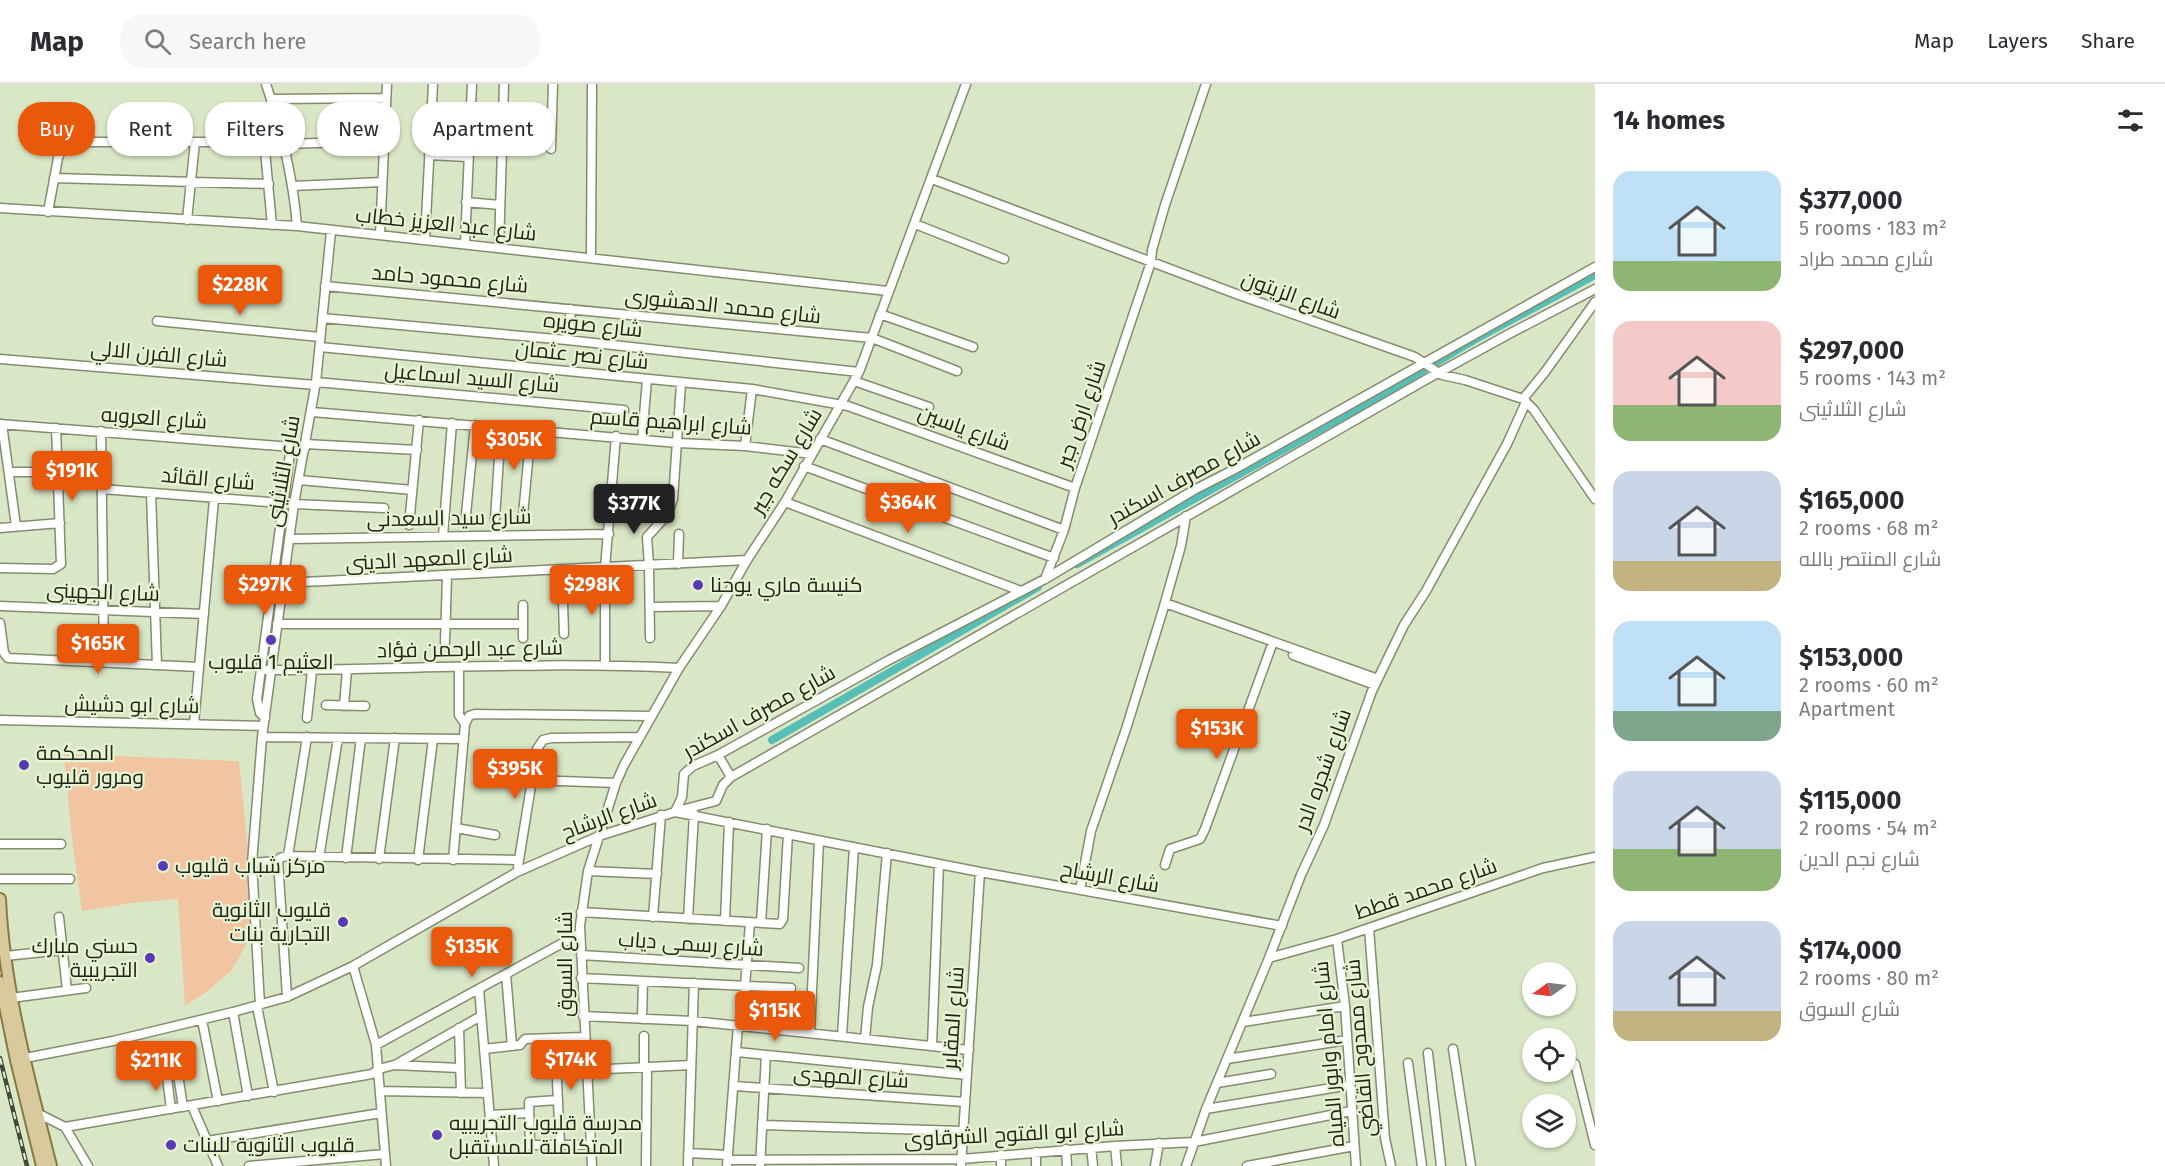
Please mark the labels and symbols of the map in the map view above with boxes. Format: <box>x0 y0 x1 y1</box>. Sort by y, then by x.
street label: شارع عبد العزيز خطاب <box>354 202 538 247</box>
street label: شارع محمود حامد <box>371 259 529 300</box>
pin: $228K <box>198 265 282 316</box>
street label: شارع الزيتون <box>1238 265 1344 326</box>
street label: شارع محمد الدهشورى <box>623 283 822 330</box>
street label: شارع صويره <box>542 307 644 344</box>
street label: شارع الفرن الالي <box>89 335 229 376</box>
street label: شارع نصر عثمان <box>514 335 650 376</box>
street label: شارع السيد اسماعيل <box>383 357 560 400</box>
street label: شارع ارض جبر <box>1050 357 1112 473</box>
street label: شارع ياسين <box>914 399 1014 458</box>
street label: شارع العروبه <box>100 401 208 436</box>
street label: شارع ابراهيم قاسم <box>589 403 753 442</box>
street label: شارع سكه جير <box>744 403 829 520</box>
street label: شارع الثلاثينى <box>260 413 307 529</box>
pin: $305K <box>472 420 556 471</box>
street label: شارع مصرف اسكندر <box>1102 425 1265 532</box>
pin: $191K <box>30 451 114 502</box>
street label: شارع القائد <box>160 462 256 497</box>
pin: $364K <box>866 483 950 534</box>
pin: $377K <box>592 484 676 535</box>
street label: شارع سيد السعدنى <box>366 504 532 533</box>
street label: شارع المعهد الدينى <box>345 542 513 577</box>
pin: $297K <box>223 565 307 616</box>
pin: $298K <box>550 565 634 616</box>
place label: كنيسة ماري يوحنا <box>710 572 863 601</box>
street label: شارع الجهينى <box>46 577 160 608</box>
marker: كنيسة ماري يوحنا <box>691 578 705 592</box>
pin: $165K <box>56 624 140 675</box>
marker: العثيم 1 قليوب <box>264 633 278 647</box>
street label: شارع عبد الرحمن فؤاد <box>377 634 563 665</box>
place label: العثيم 1 قليوب <box>208 649 334 676</box>
street label: شارع مصرف اسكندر <box>677 659 840 766</box>
street label: شارع ابو دشيش <box>64 691 200 720</box>
street label: شارع شجره الدر <box>1288 705 1358 836</box>
pin: $153K <box>1175 709 1259 760</box>
place label: المحكمة ومرور قليوب <box>36 740 144 790</box>
pin: $395K <box>473 749 557 800</box>
marker: المحكمة ومرور قليوب <box>17 758 31 772</box>
street label: شارع الرشاح <box>558 787 661 846</box>
place label: مركز شباب قليوب <box>175 853 326 879</box>
street label: شارع محمد قطط <box>1352 853 1501 926</box>
street label: شارع الرشاح <box>1058 856 1161 899</box>
marker: مركز شباب قليوب <box>156 859 170 873</box>
place label: قليوب الثانوية التجارية بنات <box>212 897 331 947</box>
street label: شارع السوق <box>552 911 579 1017</box>
marker: قليوب الثانوية التجارية بنات <box>336 915 350 929</box>
street label: شارع رسمى دياب <box>617 926 765 963</box>
pin: $135K <box>430 927 514 978</box>
place label: حسني مبارك التجريبية <box>32 933 138 983</box>
marker: حسني مبارك التجريبية <box>143 951 157 965</box>
street label: شارع ممدوح القاضي <box>1339 958 1383 1138</box>
street label: شارع امام وابور المياه <box>1308 960 1351 1148</box>
north arrow <box>1522 962 1576 1016</box>
street label: شارع المقابر <box>936 966 971 1072</box>
pin: $115K <box>733 991 817 1042</box>
pin: $174K <box>529 1040 613 1091</box>
pin: $211K <box>114 1041 198 1092</box>
street label: شارع المهدى <box>792 1060 910 1095</box>
place label: مدرسة قليوب التجريبيه المتكاملة للمستقبل <box>449 1110 642 1160</box>
street label: شارع ابو الفتوح الشرقاوى <box>903 1115 1125 1154</box>
marker: مدرسة قليوب التجريبيه المتكاملة للمستقبل <box>430 1128 444 1142</box>
place label: قليوب الثانوية للبنات <box>183 1132 355 1158</box>
marker: قليوب الثانوية للبنات <box>164 1138 178 1152</box>

